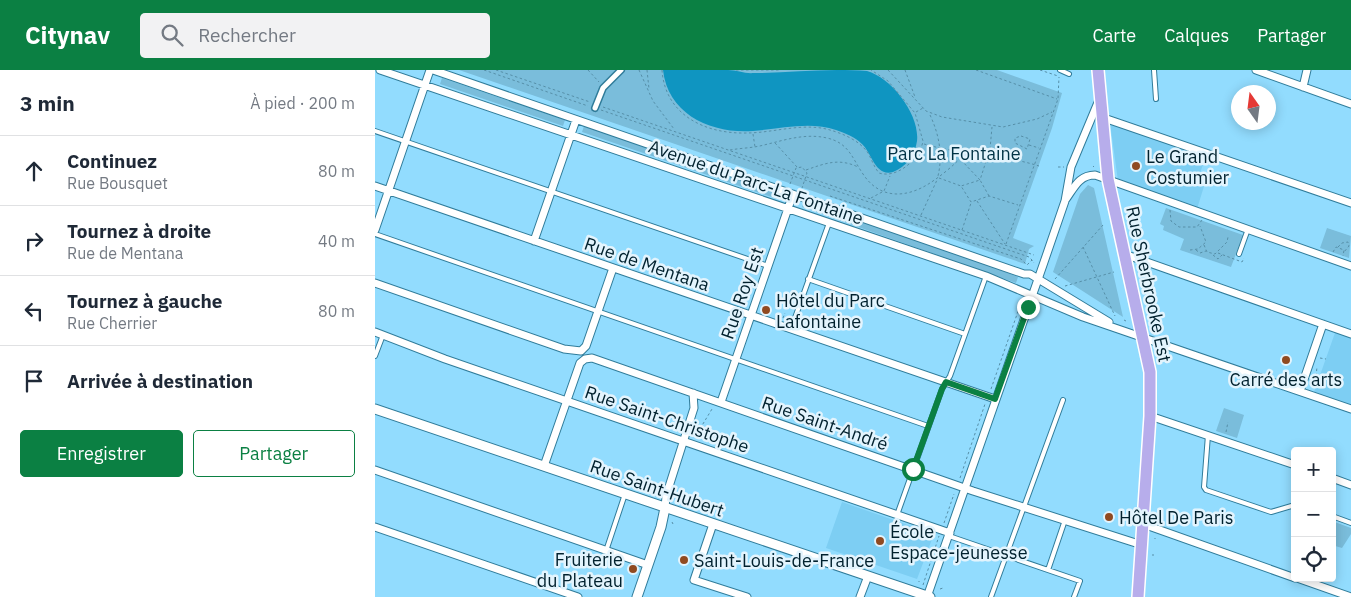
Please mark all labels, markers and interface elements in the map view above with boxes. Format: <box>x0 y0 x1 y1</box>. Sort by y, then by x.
search box <box>140 13 490 58</box>
text: Citynav <box>25 19 110 51</box>
icon: search <box>158 21 186 49</box>
text: Rechercher <box>198 23 296 47</box>
text: Carte <box>1093 24 1136 47</box>
text: Calques <box>1164 24 1229 47</box>
text: Partager <box>1257 24 1326 47</box>
north arrow <box>1231 85 1276 130</box>
text: 3 min <box>20 89 75 117</box>
text: À pied · 200 m <box>250 93 355 113</box>
street label: Avenue du Parc-La Fontaine <box>646 134 867 230</box>
park label: Parc La Fontaine <box>887 142 1021 165</box>
place label: Le Grand Costumier <box>1146 145 1230 189</box>
text: Continuez <box>67 149 157 173</box>
icon: ahead <box>20 157 48 185</box>
marker: Le Grand Costumier <box>1130 160 1142 172</box>
text: 80 m <box>318 161 355 181</box>
text: Rue Bousquet <box>67 173 168 193</box>
street label: Rue Sherbrooke Est <box>1121 204 1177 364</box>
text: Tournez à droite <box>67 219 211 243</box>
icon: right <box>20 227 48 255</box>
text: 40 m <box>318 231 355 251</box>
street label: Rue de Mentana <box>581 232 713 296</box>
text: Rue de Mentana <box>67 243 183 263</box>
street label: Rue Roy Est <box>716 244 768 342</box>
text: Tournez à gauche <box>67 289 223 313</box>
place label: Hôtel du Parc Lafontaine <box>776 289 885 333</box>
route end <box>1017 296 1040 319</box>
icon: left <box>20 297 48 325</box>
text: 80 m <box>318 301 355 321</box>
marker: Hôtel du Parc Lafontaine <box>760 304 772 316</box>
text: Rue Cherrier <box>67 313 157 333</box>
marker: Carré des arts <box>1280 354 1292 366</box>
icon: arrive <box>20 367 48 395</box>
place label: Carré des arts <box>1230 368 1342 391</box>
text: Arrivée à destination <box>67 369 253 393</box>
street label: Rue Saint-Christophe <box>582 380 752 458</box>
street label: Rue Saint-André <box>759 391 891 455</box>
button: Enregistrer <box>20 430 183 477</box>
button: Partager <box>193 430 355 477</box>
map controls <box>1291 447 1336 582</box>
button: + <box>1291 447 1336 492</box>
street label: Rue Saint-Hubert <box>587 454 727 522</box>
route start <box>902 458 925 481</box>
button: − <box>1291 492 1336 537</box>
place label: Hôtel De Paris <box>1119 506 1234 529</box>
marker: Hôtel De Paris <box>1103 511 1115 523</box>
place label: École Espace-jeunesse <box>890 520 1028 564</box>
marker: École Espace-jeunesse <box>874 535 886 547</box>
button: locate <box>1291 537 1336 582</box>
place label: Fruiterie du Plateau <box>537 548 623 592</box>
place label: Saint-Louis-de-France <box>694 549 874 572</box>
marker: Saint-Louis-de-France <box>678 554 690 566</box>
marker: Fruiterie du Plateau <box>627 563 639 575</box>

